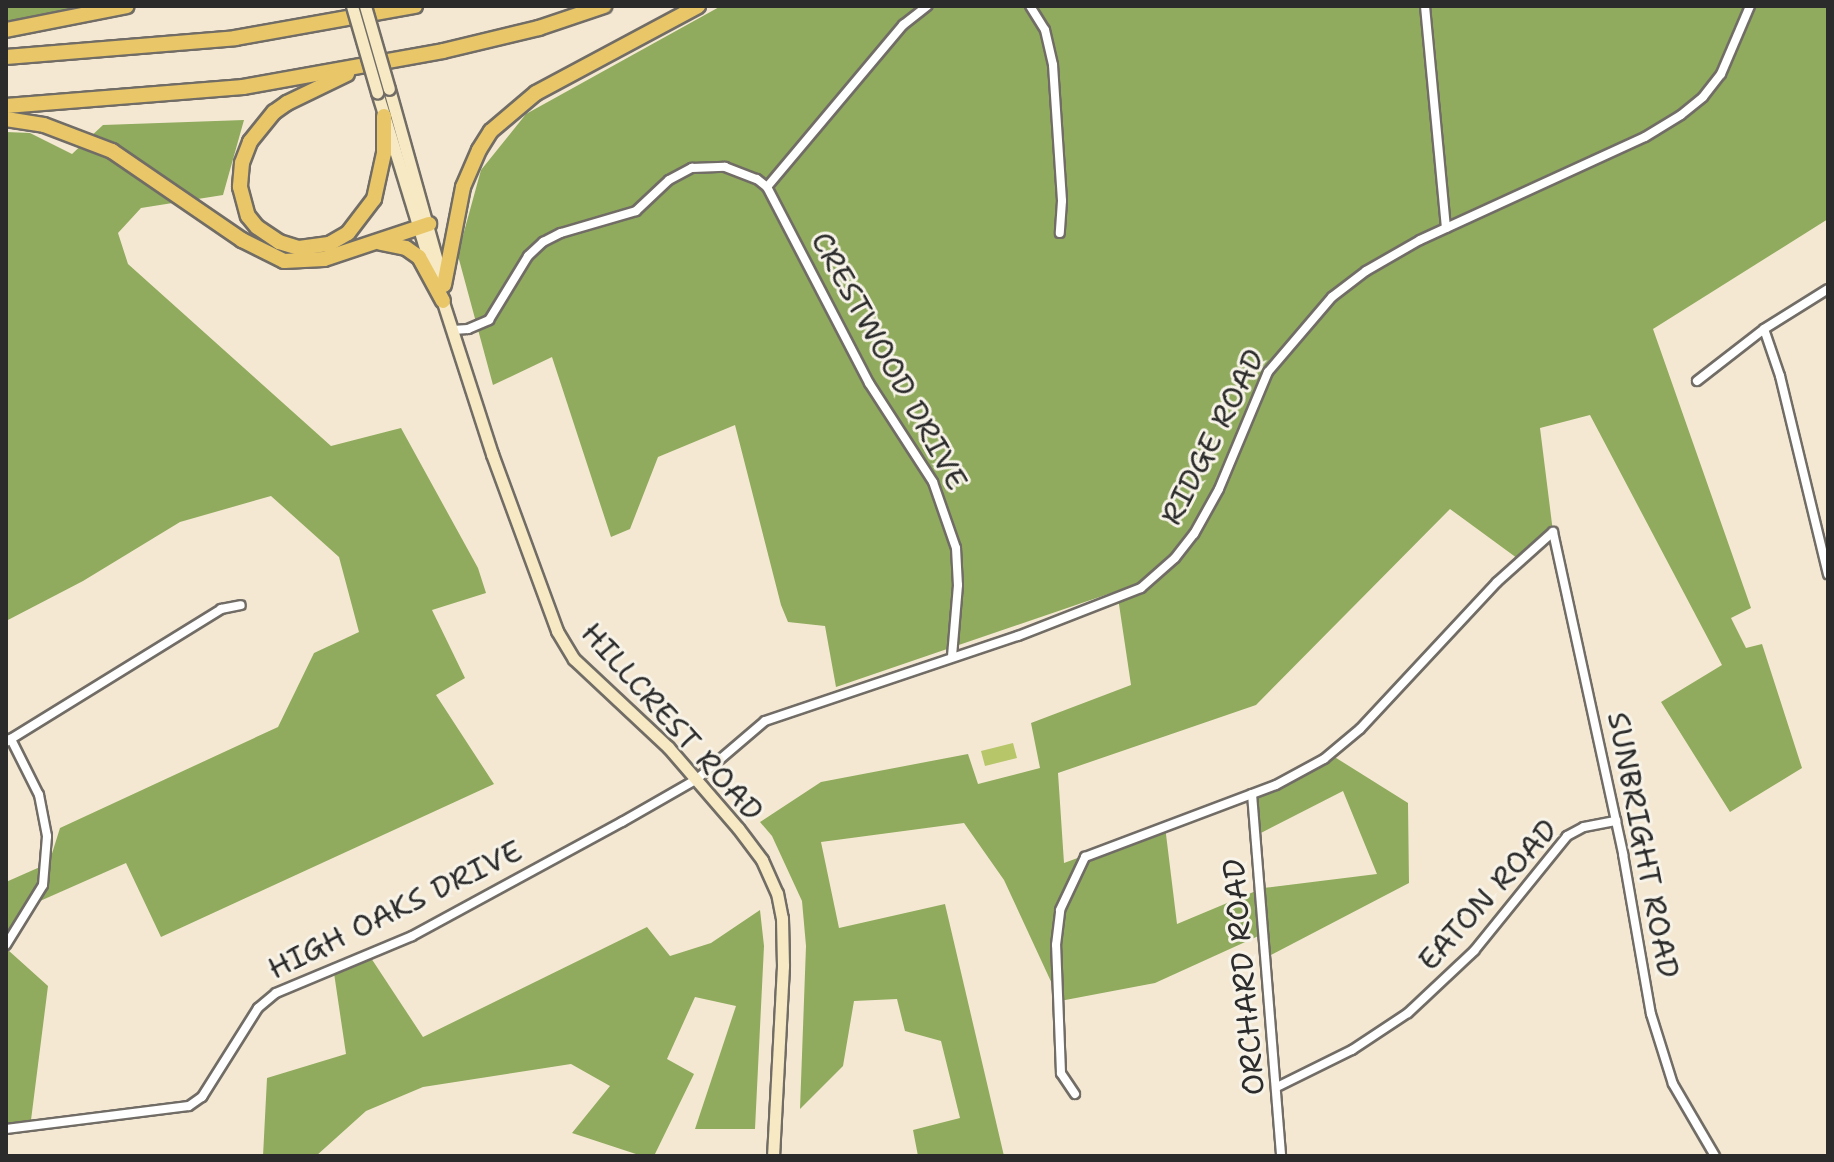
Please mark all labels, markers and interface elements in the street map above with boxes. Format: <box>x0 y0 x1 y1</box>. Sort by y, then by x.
street label: CRESTWOOD DRIVE <box>803 226 975 496</box>
street label: RIDGE ROAD <box>1153 343 1273 531</box>
street label: HILLCREST ROAD <box>573 615 771 829</box>
street label: SUNBRIGHT ROAD <box>1600 709 1686 981</box>
street label: EATON ROAD <box>1411 812 1565 978</box>
street label: HIGH OAKS DRIVE <box>262 833 528 987</box>
street label: ORCHARD ROAD <box>1216 857 1272 1097</box>

